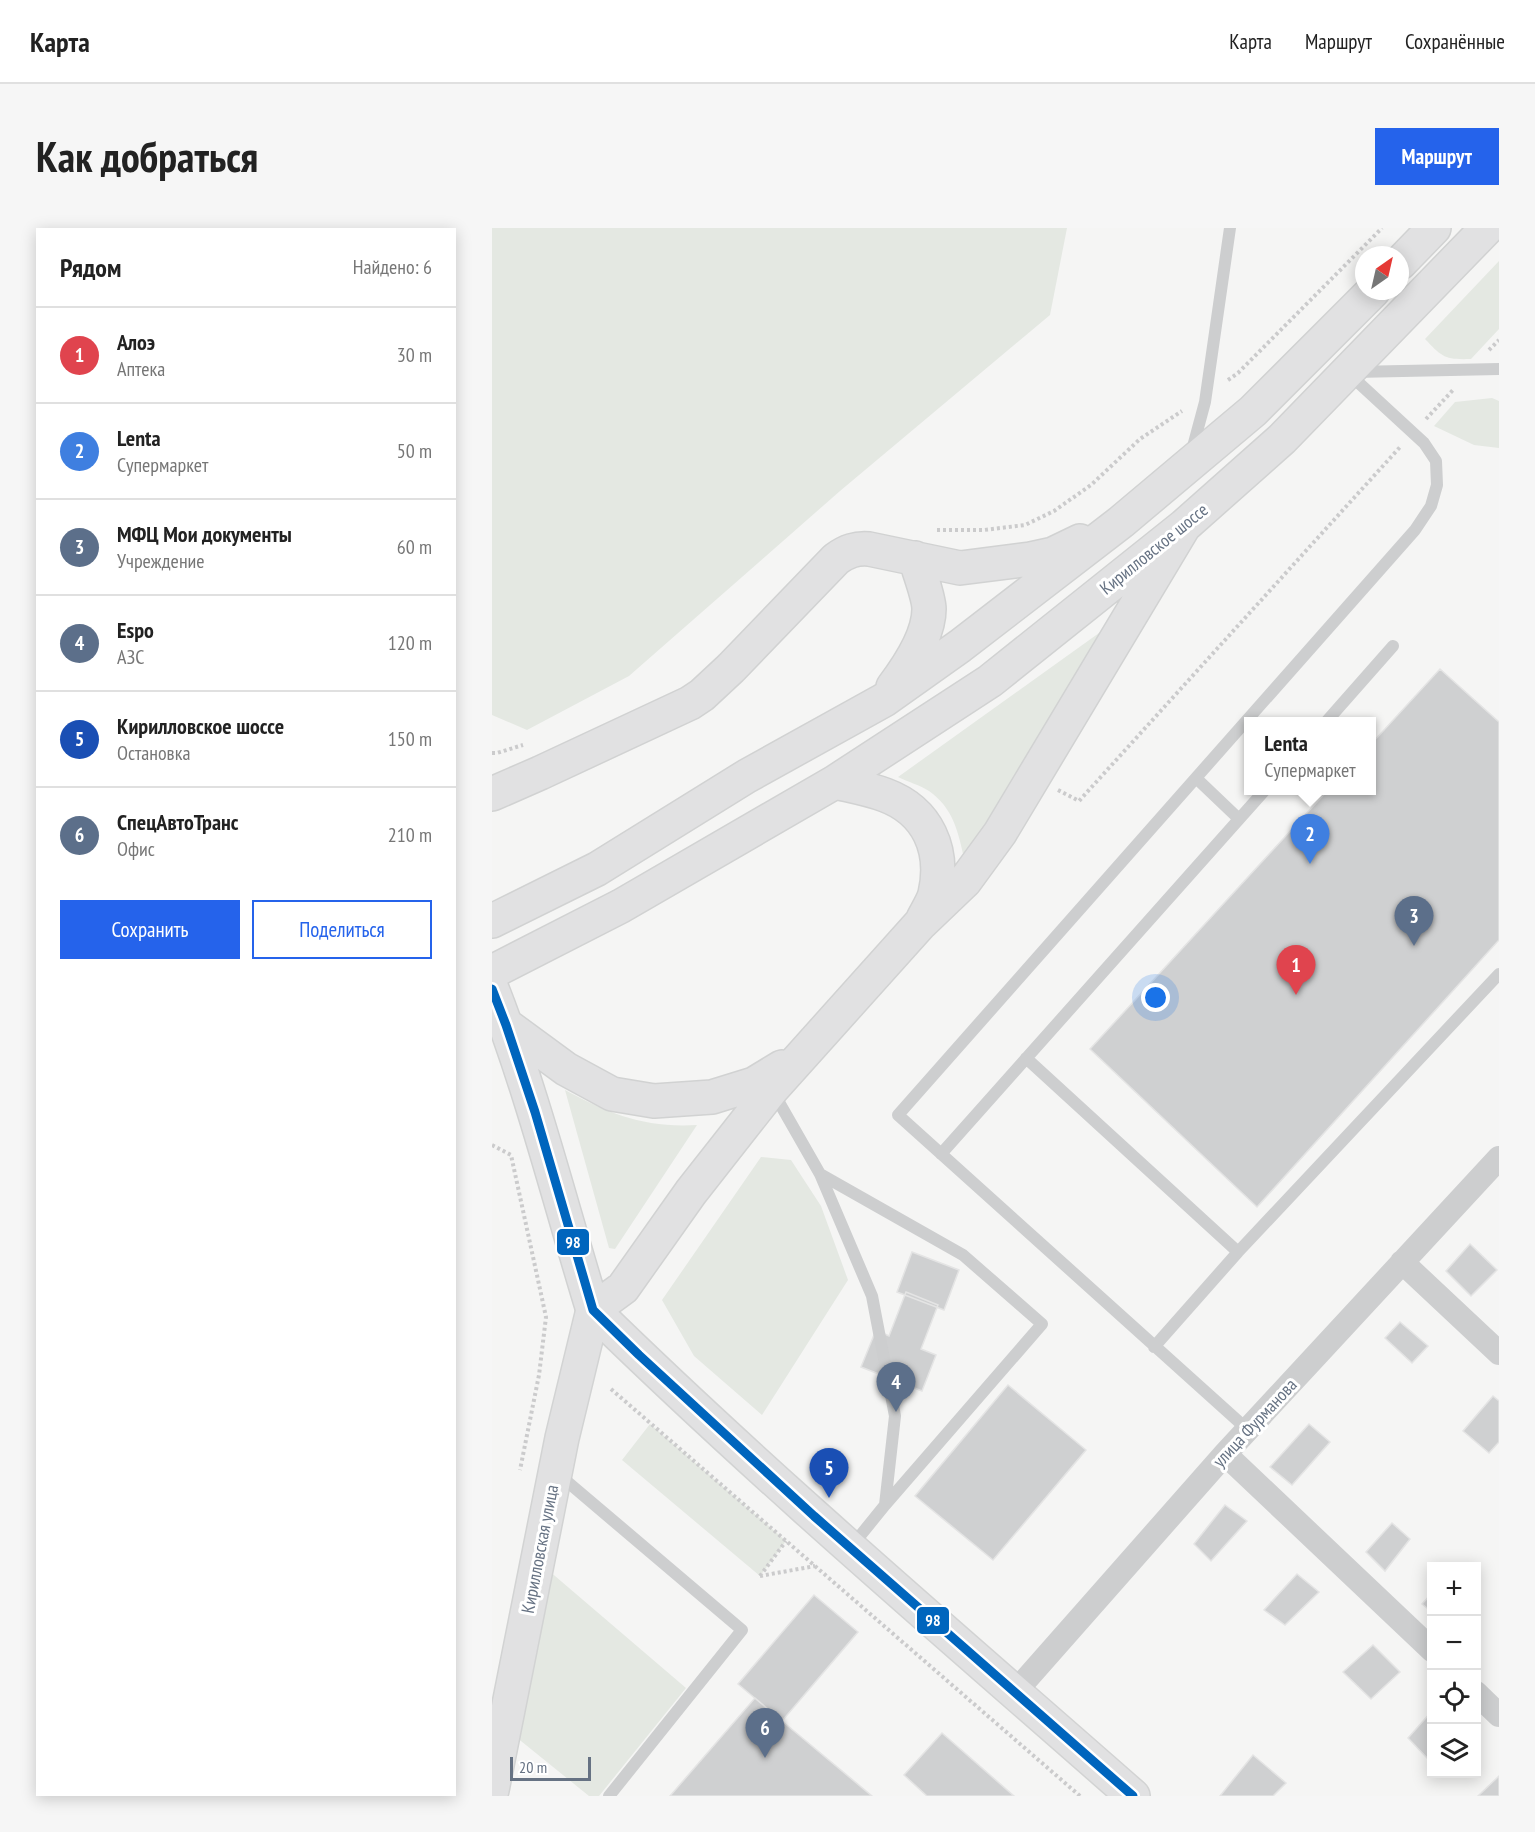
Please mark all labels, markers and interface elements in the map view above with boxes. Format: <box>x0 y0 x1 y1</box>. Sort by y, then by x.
text: Карта <box>30 23 90 60</box>
text: Карта <box>1229 28 1272 55</box>
text: Маршрут <box>1305 28 1372 55</box>
text: Сохранённые <box>1405 28 1505 55</box>
button: Маршрут <box>1375 128 1499 185</box>
text: Как добраться <box>36 129 258 184</box>
north arrow <box>1355 246 1409 300</box>
text: Рядом <box>60 251 121 284</box>
text: Найдено: 6 <box>353 254 432 280</box>
text: Алоэ <box>117 328 155 356</box>
text: 1 <box>75 342 84 368</box>
text: 30 m <box>397 342 432 368</box>
text: Аптека <box>117 356 165 382</box>
text: Lenta <box>117 424 161 452</box>
text: 2 <box>75 438 84 464</box>
text: 50 m <box>397 438 432 464</box>
text: Супермаркет <box>117 452 208 478</box>
street label: Кирилловское шоссе <box>1095 498 1212 599</box>
text: МФЦ Мои документы <box>117 520 292 548</box>
text: 3 <box>75 534 84 560</box>
text: 60 m <box>397 534 432 560</box>
text: Учреждение <box>117 548 205 574</box>
text: Espo <box>117 616 154 644</box>
text: 4 <box>75 630 84 656</box>
text: 120 m <box>388 630 432 656</box>
text: АЗС <box>117 644 144 670</box>
text: Кирилловское шоссе <box>117 712 284 740</box>
popup <box>1244 717 1376 795</box>
text: 5 <box>75 726 84 752</box>
text: 150 m <box>388 726 432 752</box>
text: Lenta <box>1264 729 1308 757</box>
text: Остановка <box>117 740 190 766</box>
text: Супермаркет <box>1264 757 1356 783</box>
text: СпецАвтоТранс <box>117 808 238 836</box>
pin: 2 <box>1290 814 1330 864</box>
text: 6 <box>75 822 84 848</box>
text: 210 m <box>388 822 432 848</box>
text: Офис <box>117 836 155 862</box>
pin: 3 <box>1394 896 1434 946</box>
button: Сохранить <box>60 900 240 959</box>
button: Поделиться <box>252 900 432 959</box>
pin: 1 <box>1276 946 1316 995</box>
your location <box>1141 983 1170 1012</box>
line badge: 98 <box>556 1228 590 1256</box>
text: 98 <box>565 1232 581 1252</box>
pin: 4 <box>876 1362 916 1412</box>
street label: улица Фурманова <box>1208 1373 1302 1472</box>
pin: 5 <box>810 1448 848 1498</box>
street label: Кирилловская улица <box>516 1483 563 1615</box>
map controls <box>1427 1562 1481 1778</box>
button: + <box>1427 1562 1481 1616</box>
line badge: 98 <box>916 1606 950 1635</box>
text: 98 <box>925 1610 941 1630</box>
button: − <box>1427 1616 1481 1670</box>
button: locate <box>1427 1670 1481 1724</box>
pin: 6 <box>746 1708 784 1758</box>
button: layers <box>1427 1724 1481 1778</box>
scale bar <box>510 1754 591 1782</box>
text: 20 m <box>519 1757 547 1777</box>

